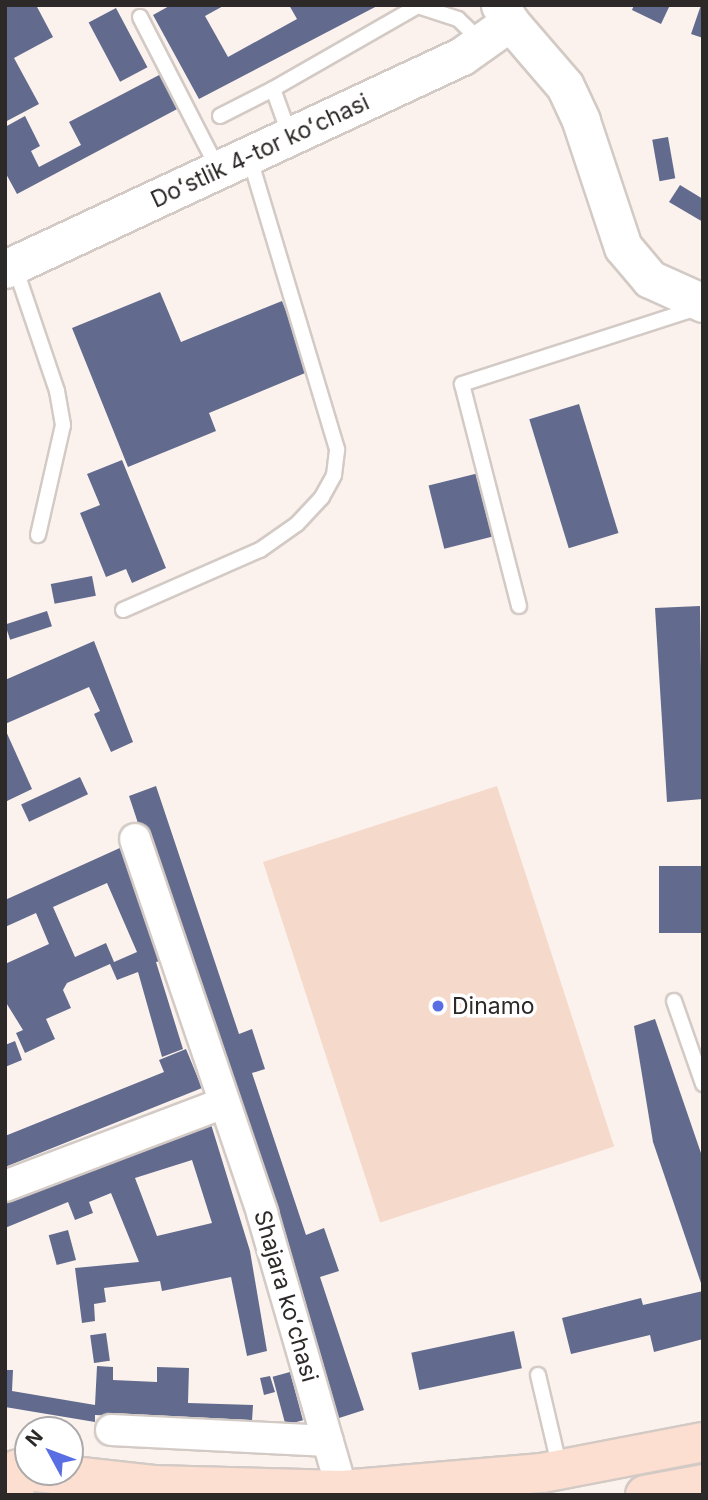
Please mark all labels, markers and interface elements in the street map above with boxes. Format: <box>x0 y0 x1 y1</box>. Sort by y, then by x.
street label: Doʻstlik 4-tor koʻchasi <box>147 88 373 214</box>
place label: Dinamo <box>452 992 535 1020</box>
marker: Dinamo <box>430 998 446 1014</box>
street label: Shajara koʻchasi <box>248 1207 324 1385</box>
north arrow <box>14 1416 84 1486</box>
text: N <box>21 1425 48 1451</box>

